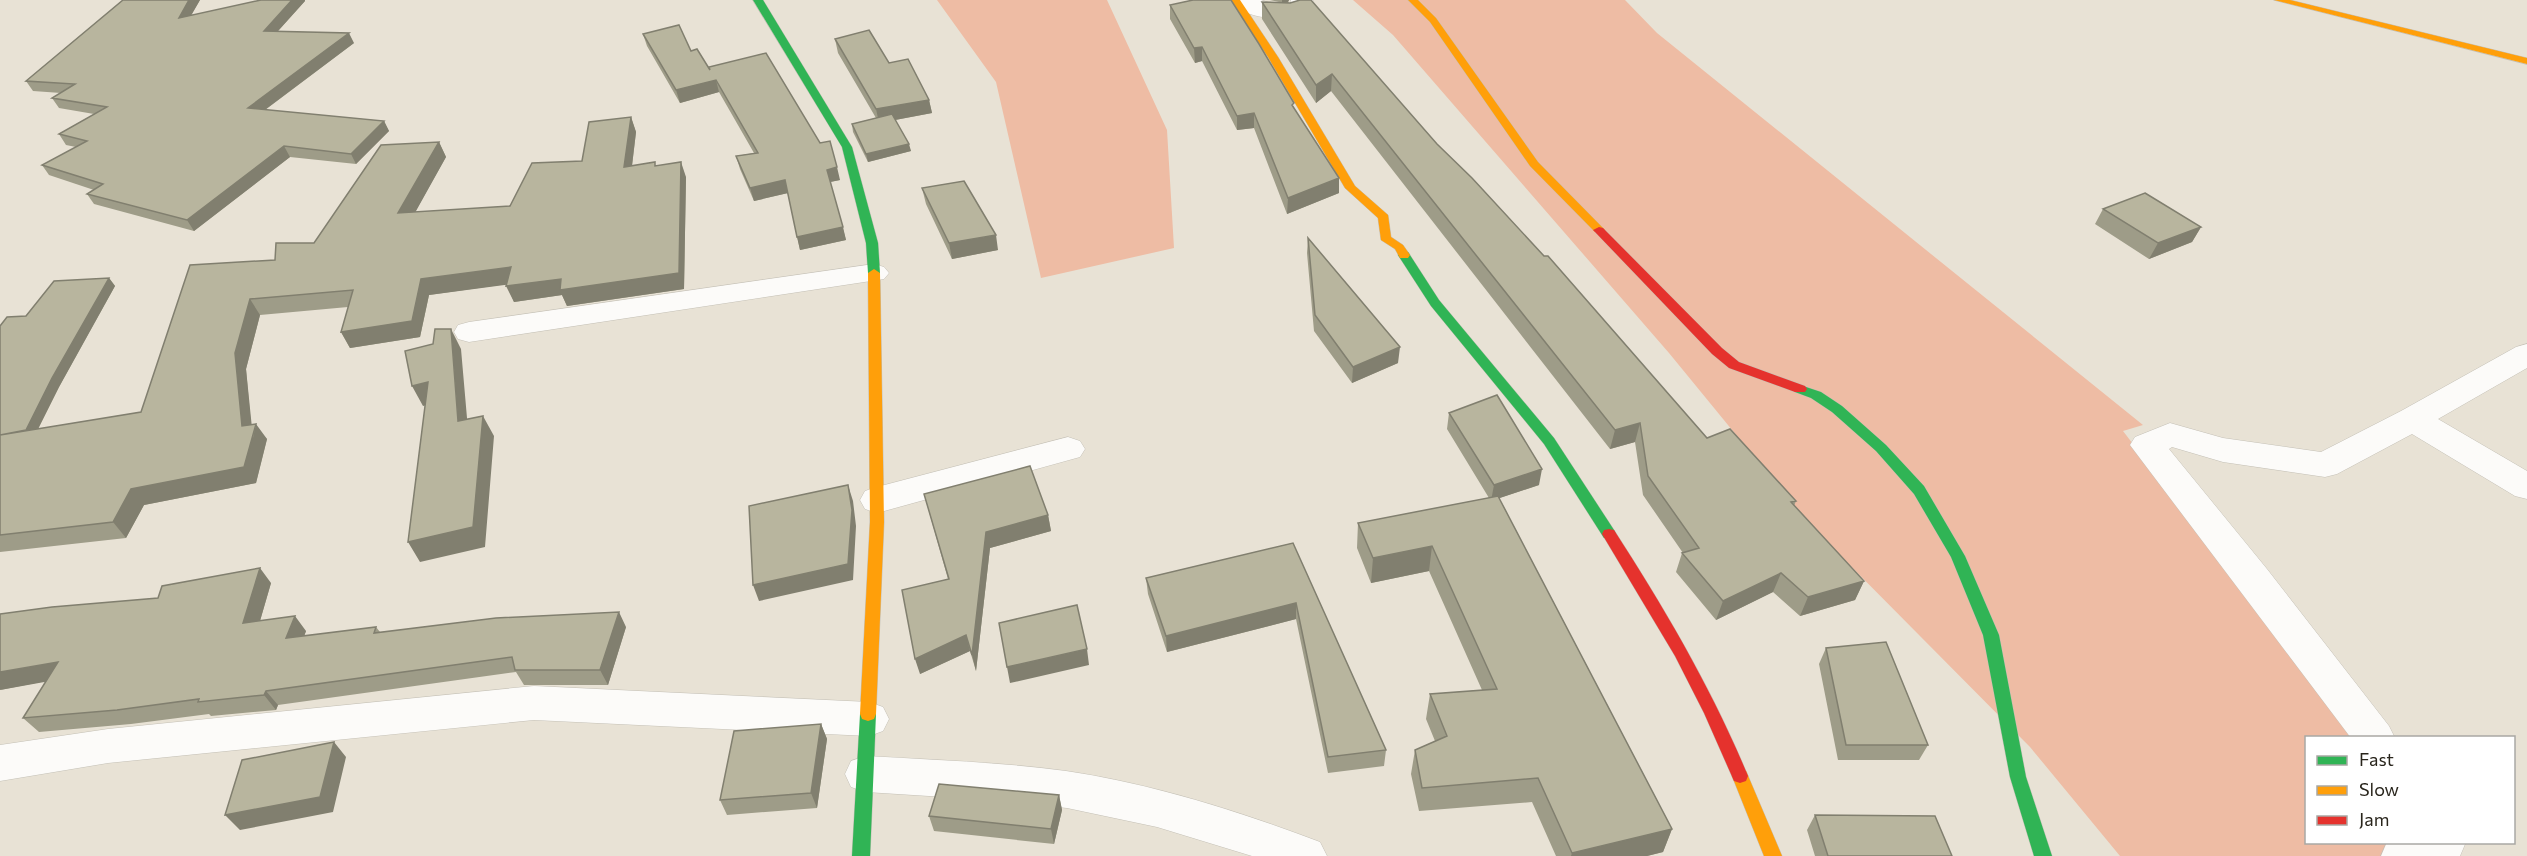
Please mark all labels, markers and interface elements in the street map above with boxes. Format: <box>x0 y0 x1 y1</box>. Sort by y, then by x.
legend <box>2305 736 2515 844</box>
text: Fast <box>2359 748 2394 770</box>
text: Slow <box>2359 778 2399 800</box>
text: Jam <box>2359 808 2389 830</box>

